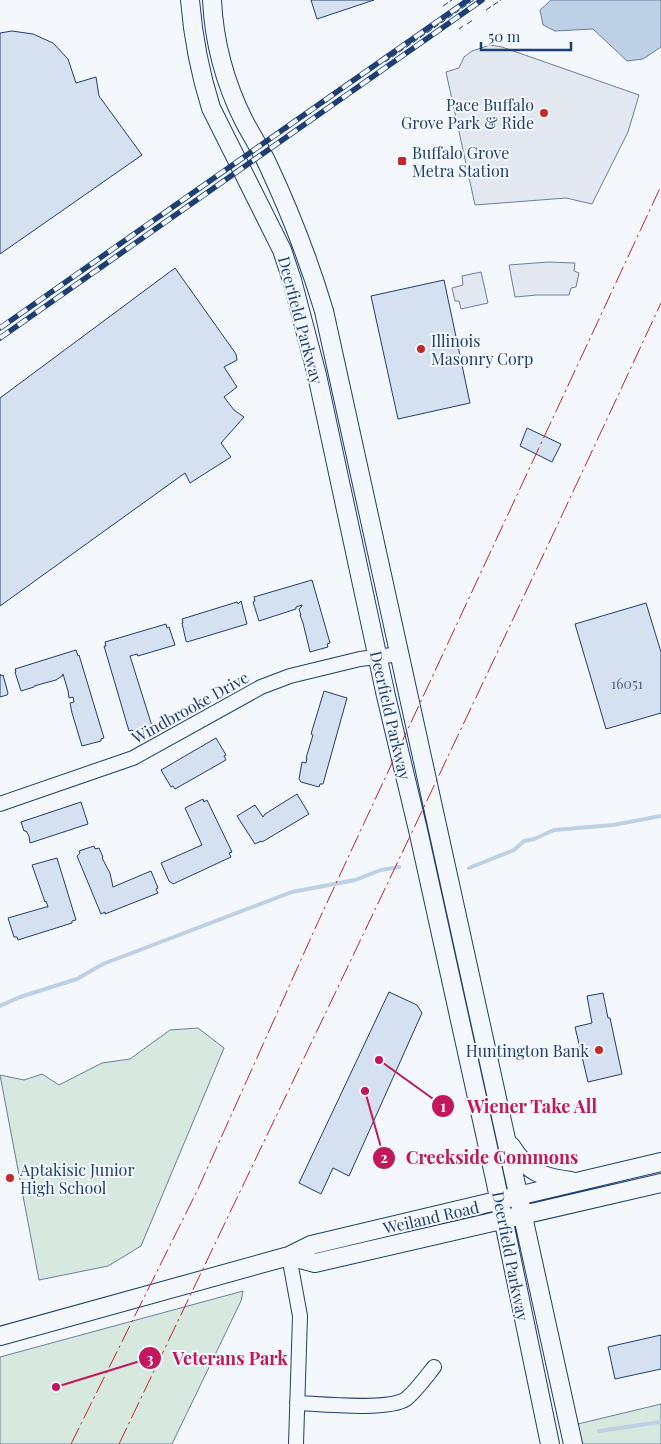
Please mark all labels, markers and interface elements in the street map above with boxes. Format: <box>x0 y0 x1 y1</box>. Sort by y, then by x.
scale bar <box>481 20 571 52</box>
text: 50 m <box>488 26 521 46</box>
place label: Pace Buffalo Grove Park & Ride <box>401 94 534 133</box>
marker: Pace Buffalo Grove Park & Ride <box>538 107 550 119</box>
place label: Buffalo Grove Metra Station <box>412 142 510 181</box>
marker: Buffalo Grove Metra Station <box>396 155 408 167</box>
street label: Deerfield Parkway <box>274 254 328 386</box>
place label: Illinois Masonry Corp <box>431 330 533 369</box>
marker: Illinois Masonry Corp <box>415 343 427 355</box>
street label: Deerfield Parkway <box>366 649 416 781</box>
street label: Windbrooke Drive <box>127 666 252 748</box>
house number: 16051 <box>611 674 643 693</box>
place label: Huntington Bank <box>466 1040 589 1061</box>
marker: Huntington Bank <box>593 1044 605 1056</box>
callout: Wiener Take All <box>431 1090 608 1123</box>
text: Wiener Take All <box>466 1094 598 1118</box>
text: 1 <box>440 1096 446 1116</box>
callout: Creekside Commons <box>371 1141 589 1174</box>
text: Creekside Commons <box>406 1145 578 1169</box>
text: 2 <box>380 1147 388 1167</box>
place label: Aptakisic Junior High School <box>19 1159 135 1198</box>
marker: Aptakisic Junior High School <box>4 1172 16 1184</box>
street label: Deerfield Parkway <box>488 1189 534 1323</box>
street label: Weiland Road <box>380 1196 481 1238</box>
callout: Veterans Park <box>137 1342 298 1375</box>
text: Veterans Park <box>171 1346 288 1370</box>
text: 3 <box>146 1348 154 1368</box>

